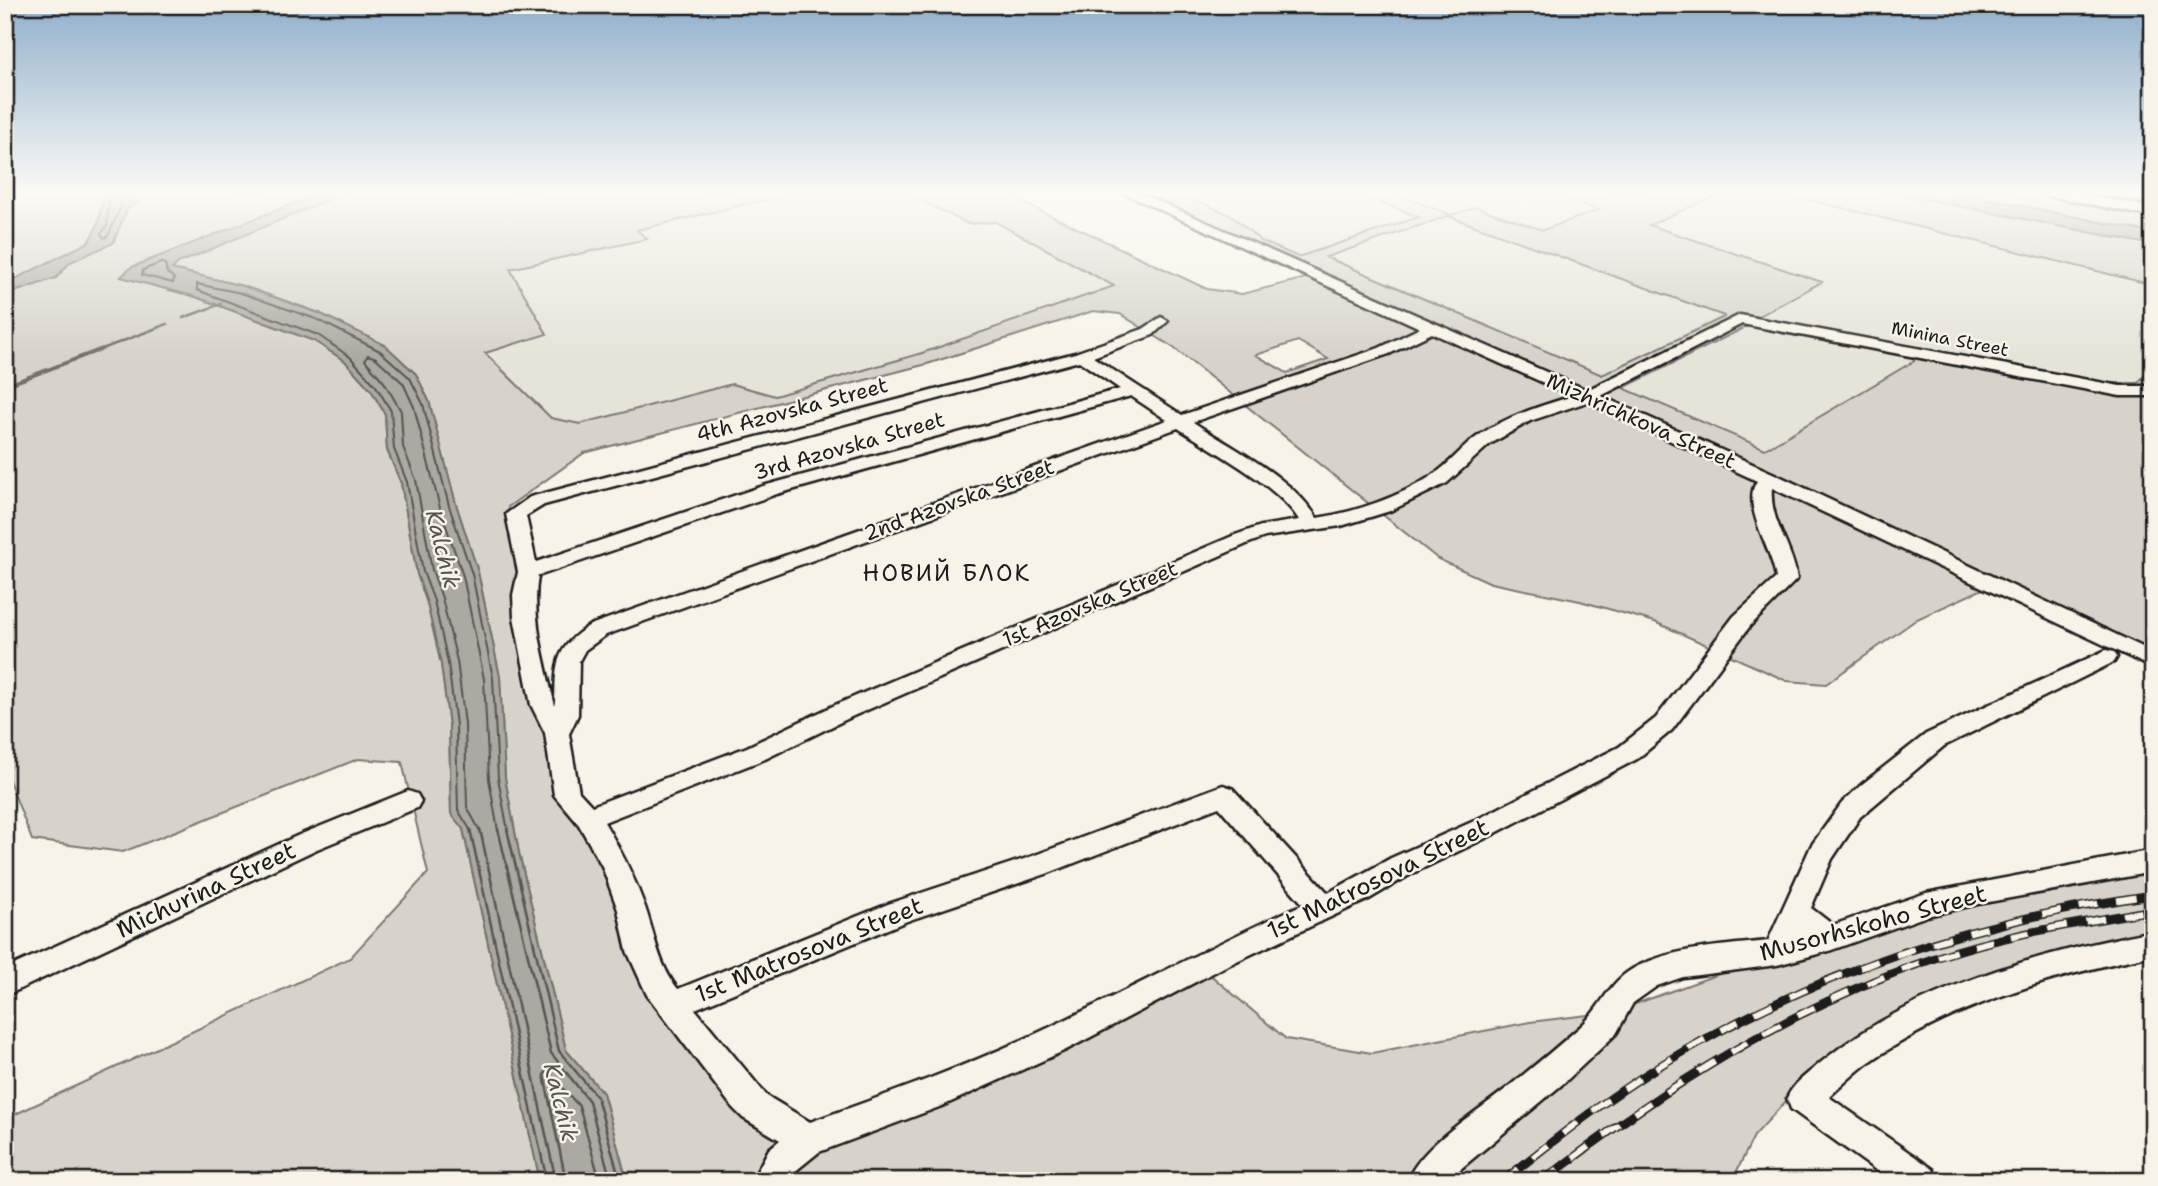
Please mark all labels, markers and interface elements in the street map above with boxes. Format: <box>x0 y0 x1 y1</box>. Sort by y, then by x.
street label: Minina Street <box>1889 316 2011 362</box>
street label: Mizhrichkova Street <box>1542 367 1740 475</box>
street label: 4th Azovska Street <box>693 371 891 449</box>
street label: 3rd Azovska Street <box>750 405 948 487</box>
street label: 2nd Azovska Street <box>860 453 1058 547</box>
water label: Kalchik <box>419 506 467 592</box>
street label: 1st Azovska Street <box>998 554 1182 654</box>
district label: НОВИЙ БЛОК <box>863 558 1031 588</box>
street label: 1st Matrosova Street <box>1262 811 1494 947</box>
street label: Michurina Street <box>111 834 301 946</box>
street label: Musorhskoho Street <box>1756 877 1990 969</box>
street label: 1st Matrosova Street <box>690 890 928 1010</box>
water label: Kalchik <box>537 1059 585 1145</box>

